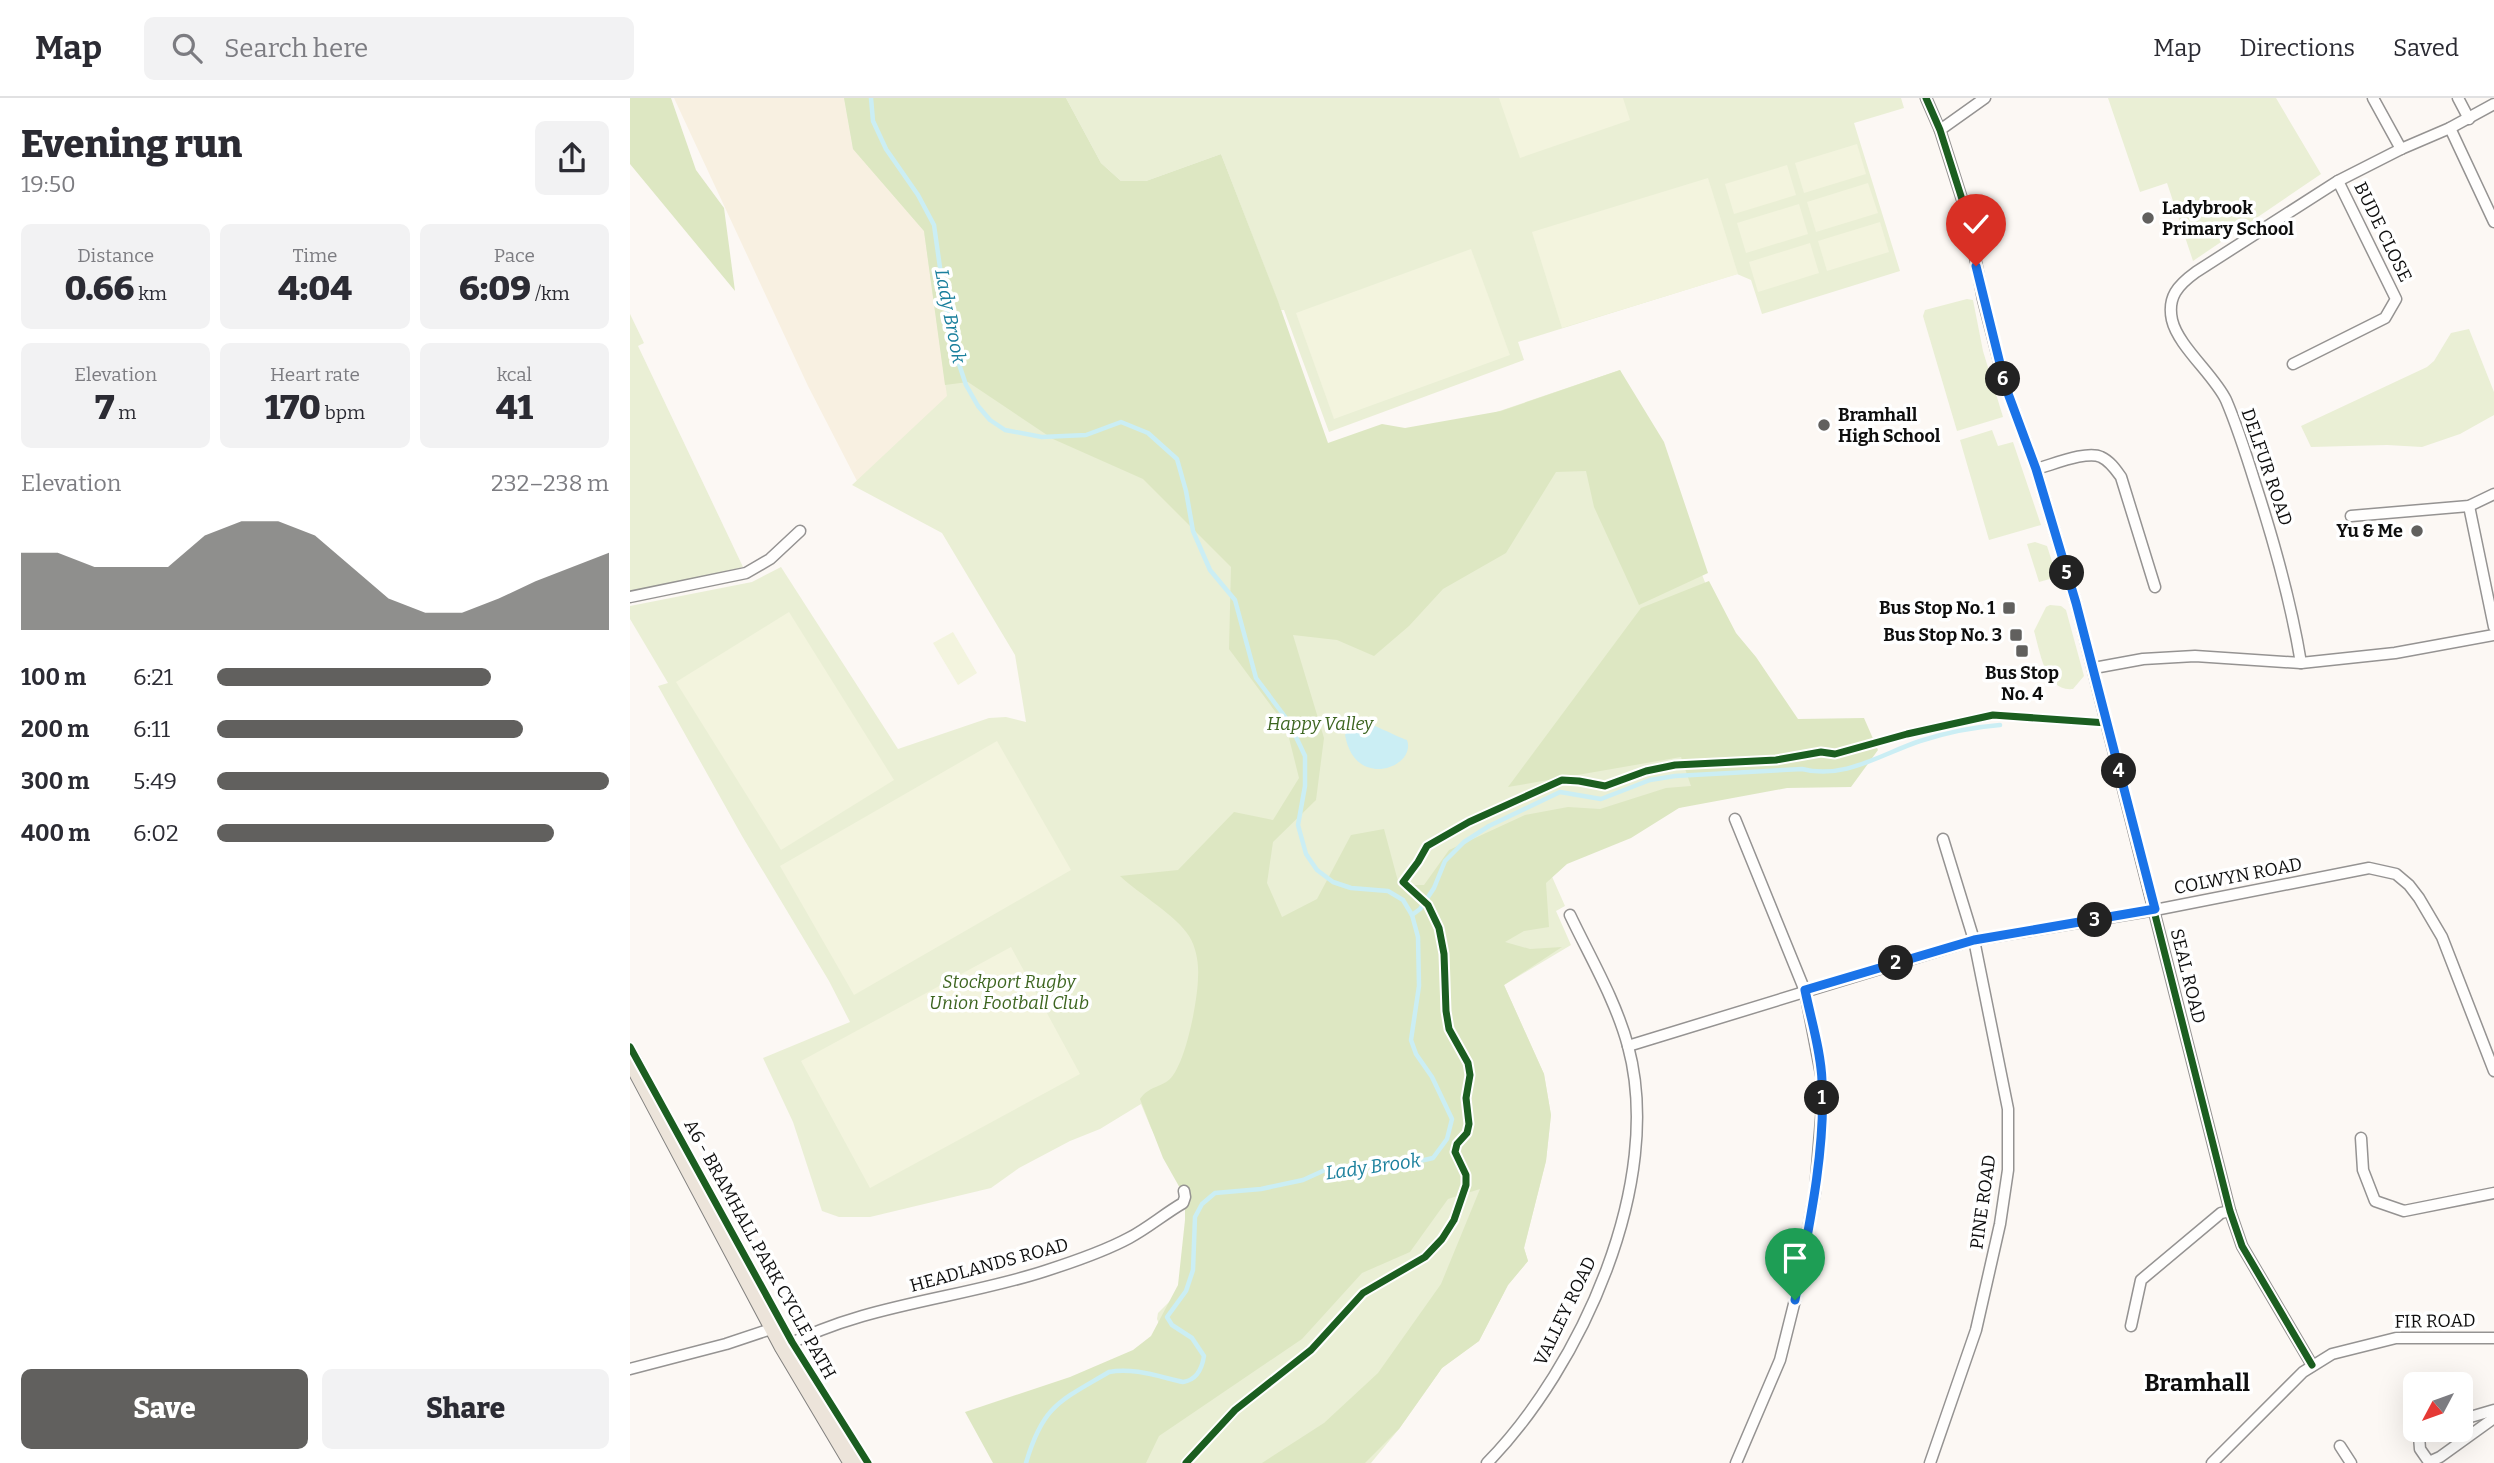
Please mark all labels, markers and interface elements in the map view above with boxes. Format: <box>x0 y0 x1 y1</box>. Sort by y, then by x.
search box <box>144 17 634 80</box>
text: Map <box>35 28 102 68</box>
icon: search <box>168 29 206 67</box>
text: Search here <box>224 33 368 64</box>
text: Map <box>2153 34 2202 62</box>
text: Directions <box>2240 34 2355 62</box>
text: Saved <box>2393 34 2459 62</box>
text: Evening run <box>21 121 242 167</box>
button: share <box>535 121 609 195</box>
text: 19:50 <box>21 170 76 198</box>
street label: BUDE CLOSE <box>2349 178 2417 286</box>
pin <box>1946 194 2006 266</box>
place label: Ladybrook Primary School <box>2162 197 2294 240</box>
icon: check <box>1957 205 1995 243</box>
marker: Ladybrook Primary School <box>2140 210 2156 226</box>
text: Distance <box>77 244 154 267</box>
text: Time <box>293 244 337 267</box>
text: Pace <box>494 244 535 267</box>
text: 0.66 <box>65 267 134 309</box>
text: 4:04 <box>278 267 352 309</box>
text: 6:09 <box>459 267 531 309</box>
water label: Lady Brook <box>930 267 971 366</box>
text: km <box>134 282 167 305</box>
text: /km <box>531 282 570 305</box>
pin: 6 <box>1986 362 2020 396</box>
text: Elevation <box>74 363 157 386</box>
text: Heart rate <box>270 363 360 386</box>
text: kcal <box>497 363 532 386</box>
text: 6 <box>1997 367 2008 390</box>
text: 7 <box>95 386 114 428</box>
text: 170 <box>265 386 321 428</box>
text: 41 <box>496 386 533 428</box>
text: m <box>114 401 136 424</box>
text: bpm <box>321 401 365 424</box>
place label: Bramhall High School <box>1838 404 1941 447</box>
street label: DELFUR ROAD <box>2237 405 2297 529</box>
marker: Bramhall High School <box>1816 417 1832 433</box>
text: Elevation <box>21 469 121 497</box>
text: 232–238 m <box>491 469 609 497</box>
place label: Yu & Me <box>2337 520 2403 542</box>
marker: Yu & Me <box>2409 523 2425 539</box>
pin: 5 <box>2050 556 2084 590</box>
text: 5 <box>2061 561 2072 584</box>
place label: Bus Stop No. 1 <box>1879 597 1995 619</box>
marker: Bus Stop No. 1 <box>2001 600 2017 616</box>
place label: Bus Stop No. 3 <box>1883 624 2002 646</box>
marker: Bus Stop No. 3 <box>2008 627 2024 643</box>
marker: Bus Stop No. 4 <box>2014 643 2030 659</box>
place label: Bus Stop No. 4 <box>1985 662 2059 705</box>
text: 100 m <box>21 663 86 691</box>
text: 6:21 <box>133 663 173 691</box>
park label: Happy Valley <box>1267 713 1374 735</box>
text: 200 m <box>21 715 89 743</box>
text: 6:11 <box>133 715 170 743</box>
pin: 4 <box>2102 754 2136 788</box>
text: 4 <box>2113 759 2124 782</box>
text: 300 m <box>21 767 90 795</box>
text: 5:49 <box>133 767 177 795</box>
text: 400 m <box>21 819 90 847</box>
text: 6:02 <box>133 819 179 847</box>
street label: COLWYN ROAD <box>2172 853 2304 899</box>
pin: 3 <box>2078 902 2112 938</box>
text: 3 <box>2089 908 2100 931</box>
street label: SEAL ROAD <box>2166 926 2210 1026</box>
pin: 2 <box>1878 946 1914 980</box>
text: 2 <box>1890 951 1901 974</box>
park label: Stockport Rugby Union Football Club <box>929 971 1089 1014</box>
pin: 1 <box>1804 1080 1840 1116</box>
text: 1 <box>1817 1086 1826 1109</box>
street label: A6 - BRAMHALL PARK CYCLE PATH <box>679 1115 841 1383</box>
water label: Lady Brook <box>1324 1148 1423 1185</box>
street label: PINE ROAD <box>1965 1153 2001 1251</box>
pin <box>1765 1228 1825 1300</box>
street label: HEADLANDS ROAD <box>907 1233 1071 1297</box>
icon: arrive <box>1776 1239 1814 1277</box>
street label: VALLEY ROAD <box>1529 1253 1601 1369</box>
street label: FIR ROAD <box>2394 1309 2476 1333</box>
button: Save <box>21 1369 308 1449</box>
button: Share <box>322 1369 609 1449</box>
district label: Bramhall <box>2144 1369 2250 1397</box>
north arrow <box>2403 1372 2473 1442</box>
map controls <box>2403 1372 2473 1442</box>

